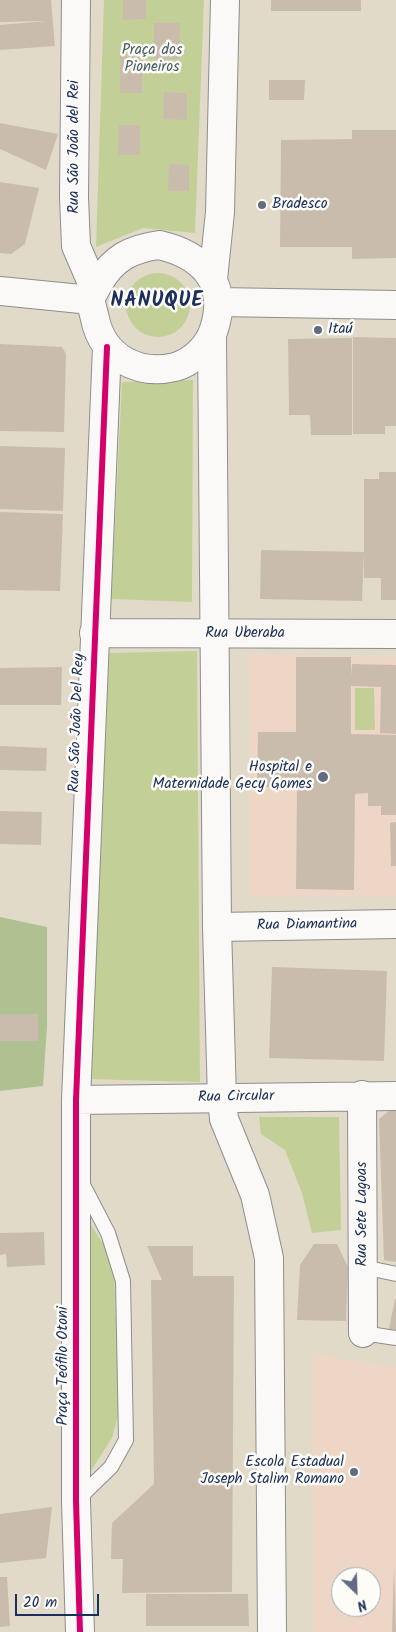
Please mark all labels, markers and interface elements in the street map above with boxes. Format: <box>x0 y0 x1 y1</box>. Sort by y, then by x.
park label: Praça dos Pioneiros <box>122 42 182 77</box>
street label: Rua São João del Rei <box>66 80 84 214</box>
place label: Bradesco <box>272 196 328 214</box>
marker: Bradesco <box>256 199 268 211</box>
district label: NANUQUE <box>110 291 204 315</box>
place label: Itaú <box>328 321 353 339</box>
marker: Itaú <box>312 324 324 336</box>
street label: Rua Uberaba <box>205 625 285 643</box>
street label: Rua São João Del Rey <box>67 653 89 793</box>
place label: Hospital e Maternidade Gecy Gomes <box>153 759 312 794</box>
marker: Hospital e Maternidade Gecy Gomes <box>316 770 330 784</box>
street label: Rua Diamantina <box>257 916 357 936</box>
street label: Rua Circular <box>198 1088 274 1108</box>
street label: Rua Sete Lagoas <box>354 1162 372 1266</box>
street label: Praça Teófilo Otoni <box>55 1306 73 1426</box>
place label: Escola Estadual Joseph Stalim Romano <box>200 1454 344 1489</box>
marker: Escola Estadual Joseph Stalim Romano <box>348 1466 360 1478</box>
north arrow <box>331 1567 381 1617</box>
scale bar <box>18 1584 101 1616</box>
text: 20 m <box>23 1591 57 1615</box>
text: N <box>353 1593 370 1617</box>

